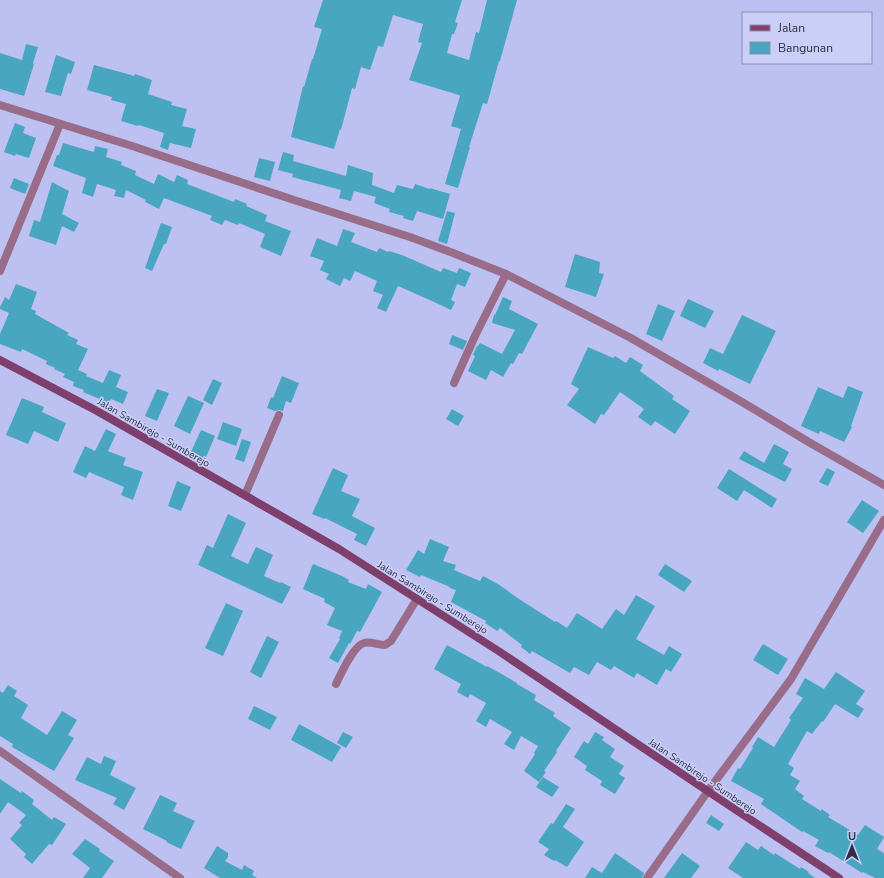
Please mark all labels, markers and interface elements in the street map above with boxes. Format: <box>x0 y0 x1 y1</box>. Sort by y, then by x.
legend <box>742 12 872 64</box>
text: Jalan <box>777 20 805 36</box>
text: Bangunan <box>778 40 833 56</box>
street label: Jalan Sambirejo - Sumberejo <box>94 394 213 471</box>
street label: Jalan Sambirejo - Sumberejo <box>374 558 491 638</box>
street label: Jalan Sambirejo - Sumberejo <box>645 735 760 819</box>
north arrow <box>832 826 872 866</box>
text: U <box>848 829 856 844</box>

